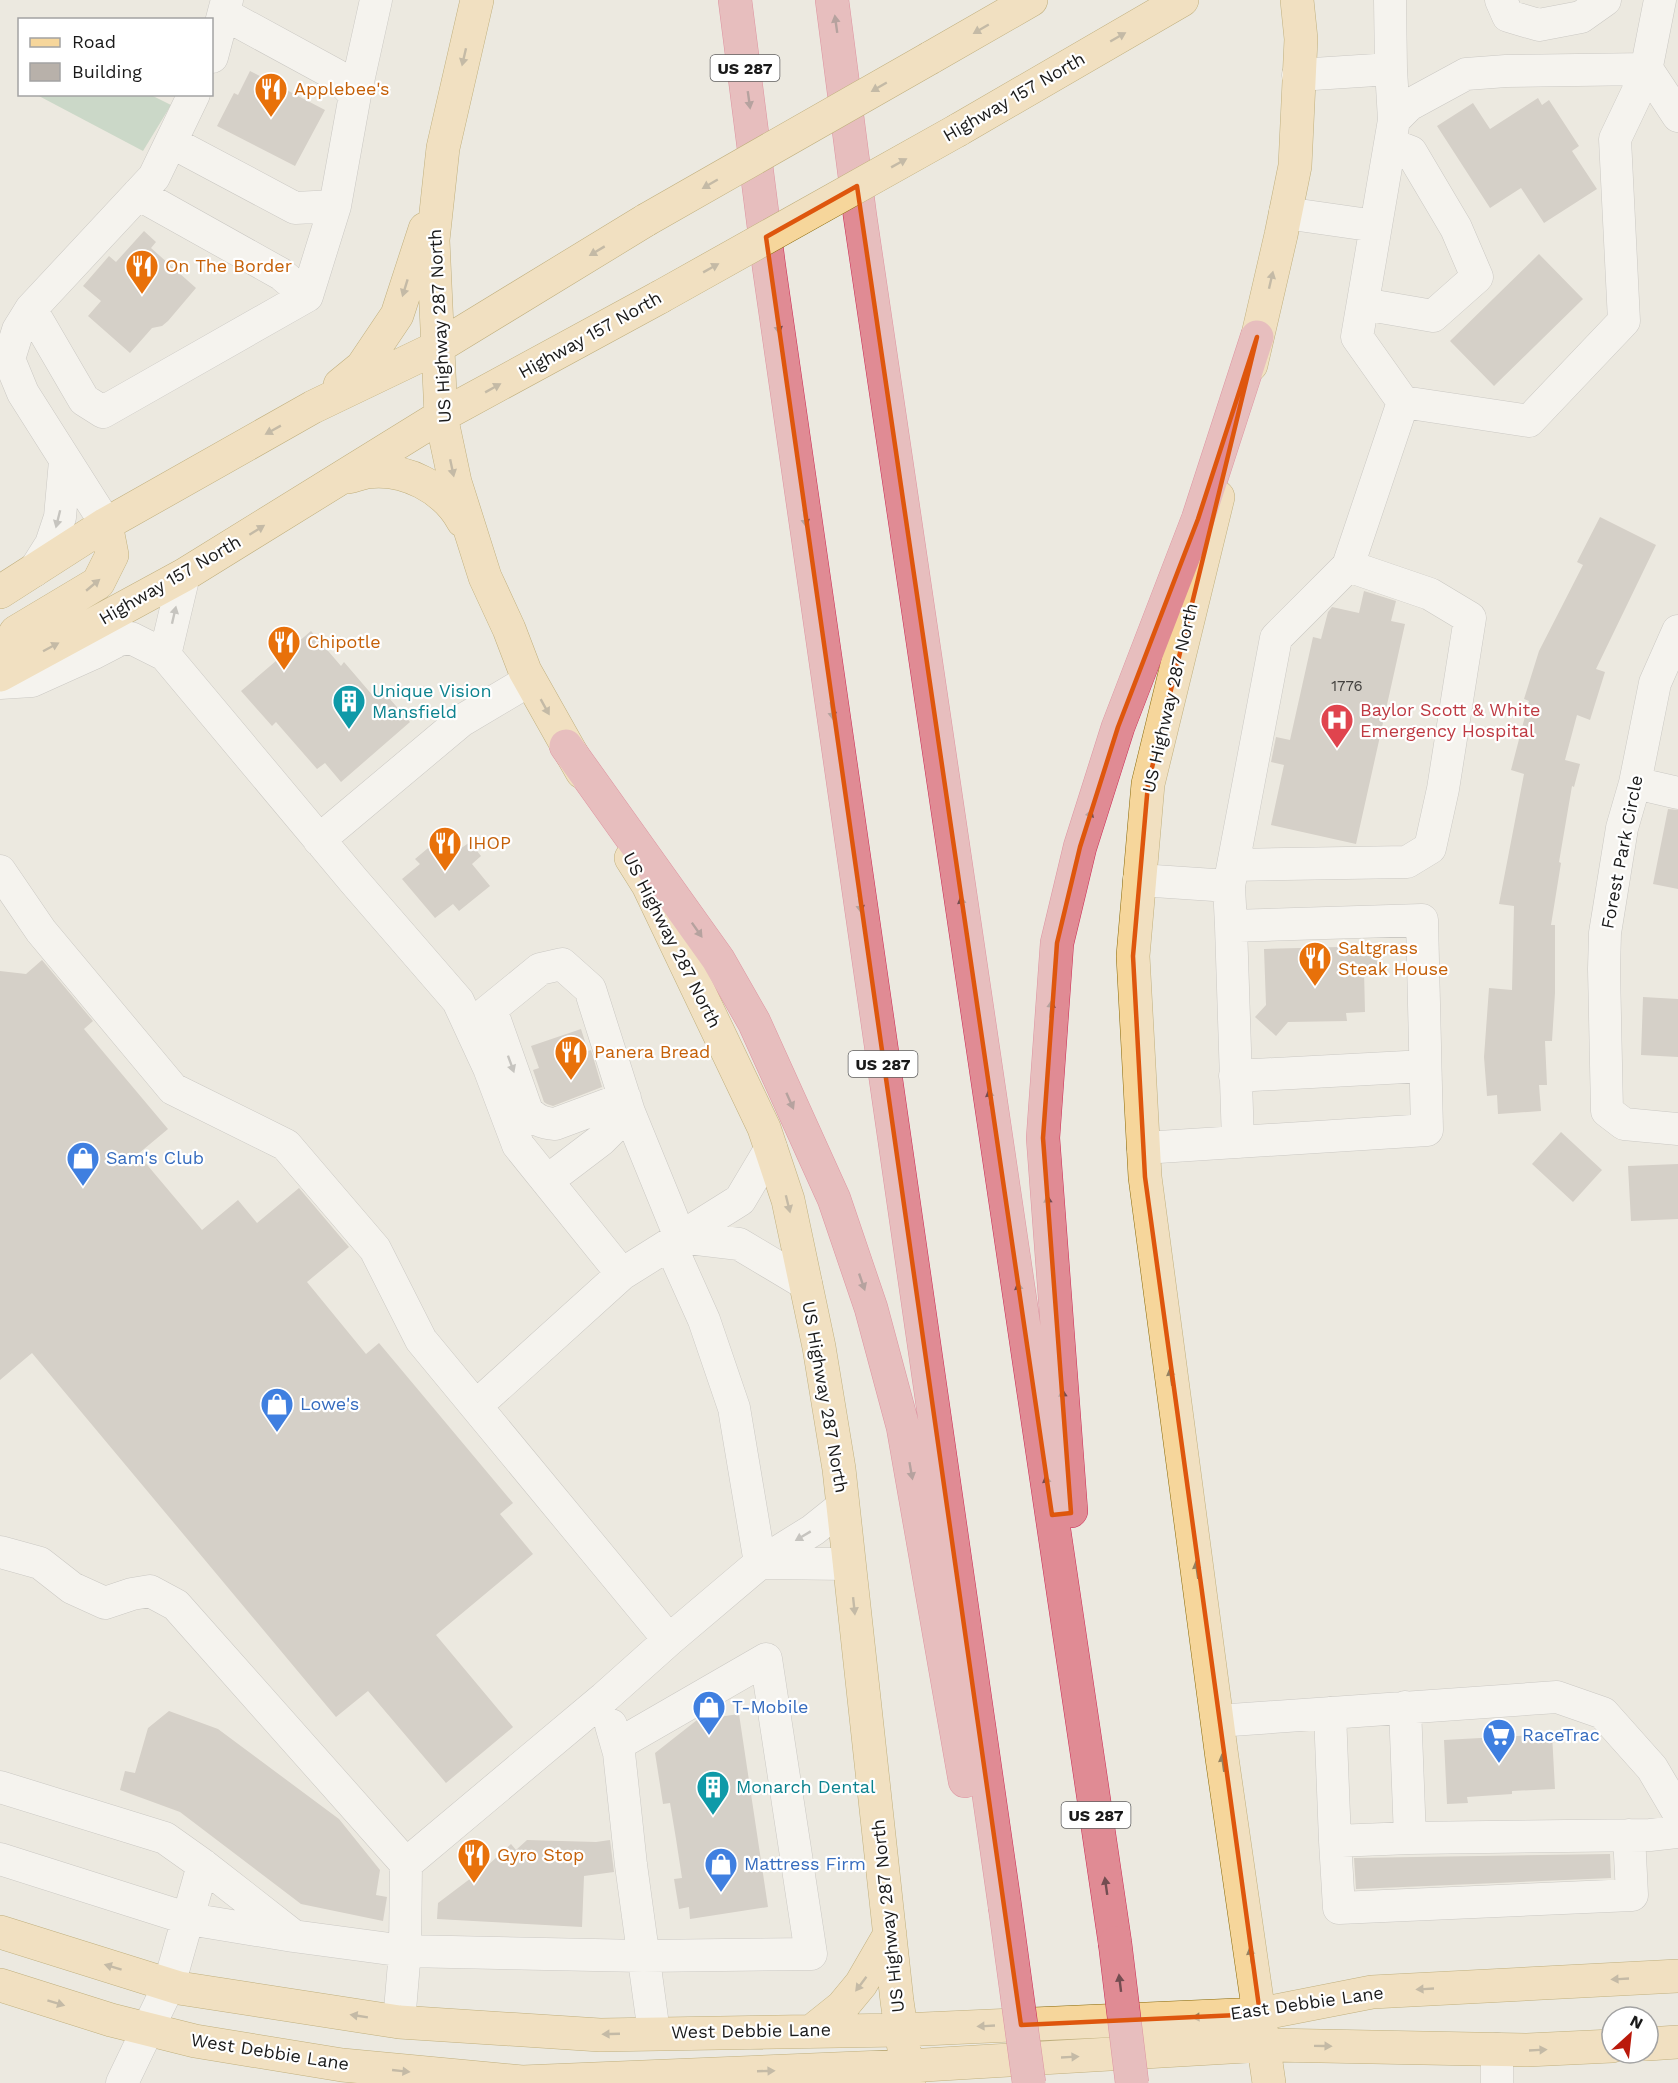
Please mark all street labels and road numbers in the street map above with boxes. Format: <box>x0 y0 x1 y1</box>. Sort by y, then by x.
street label: Highway 157 North <box>939 47 1088 146</box>
road number: US 287 <box>710 55 780 81</box>
street label: US Highway 287 North <box>424 228 455 424</box>
street label: Highway 157 North <box>515 287 665 383</box>
street label: Highway 157 North <box>95 530 244 629</box>
street label: US Highway 287 North <box>1137 601 1202 795</box>
street label: Forest Park Circle <box>1596 773 1647 930</box>
street label: US Highway 287 North <box>619 848 726 1031</box>
road number: US 287 <box>848 1051 918 1077</box>
street label: US Highway 287 North <box>798 1299 853 1494</box>
road number: US 287 <box>1062 1802 1130 1828</box>
street label: US Highway 287 North <box>867 1818 908 2014</box>
street label: East Debbie Lane <box>1229 1981 1385 2024</box>
street label: West Debbie Lane <box>671 2019 831 2042</box>
street label: West Debbie Lane <box>189 2029 351 2074</box>

